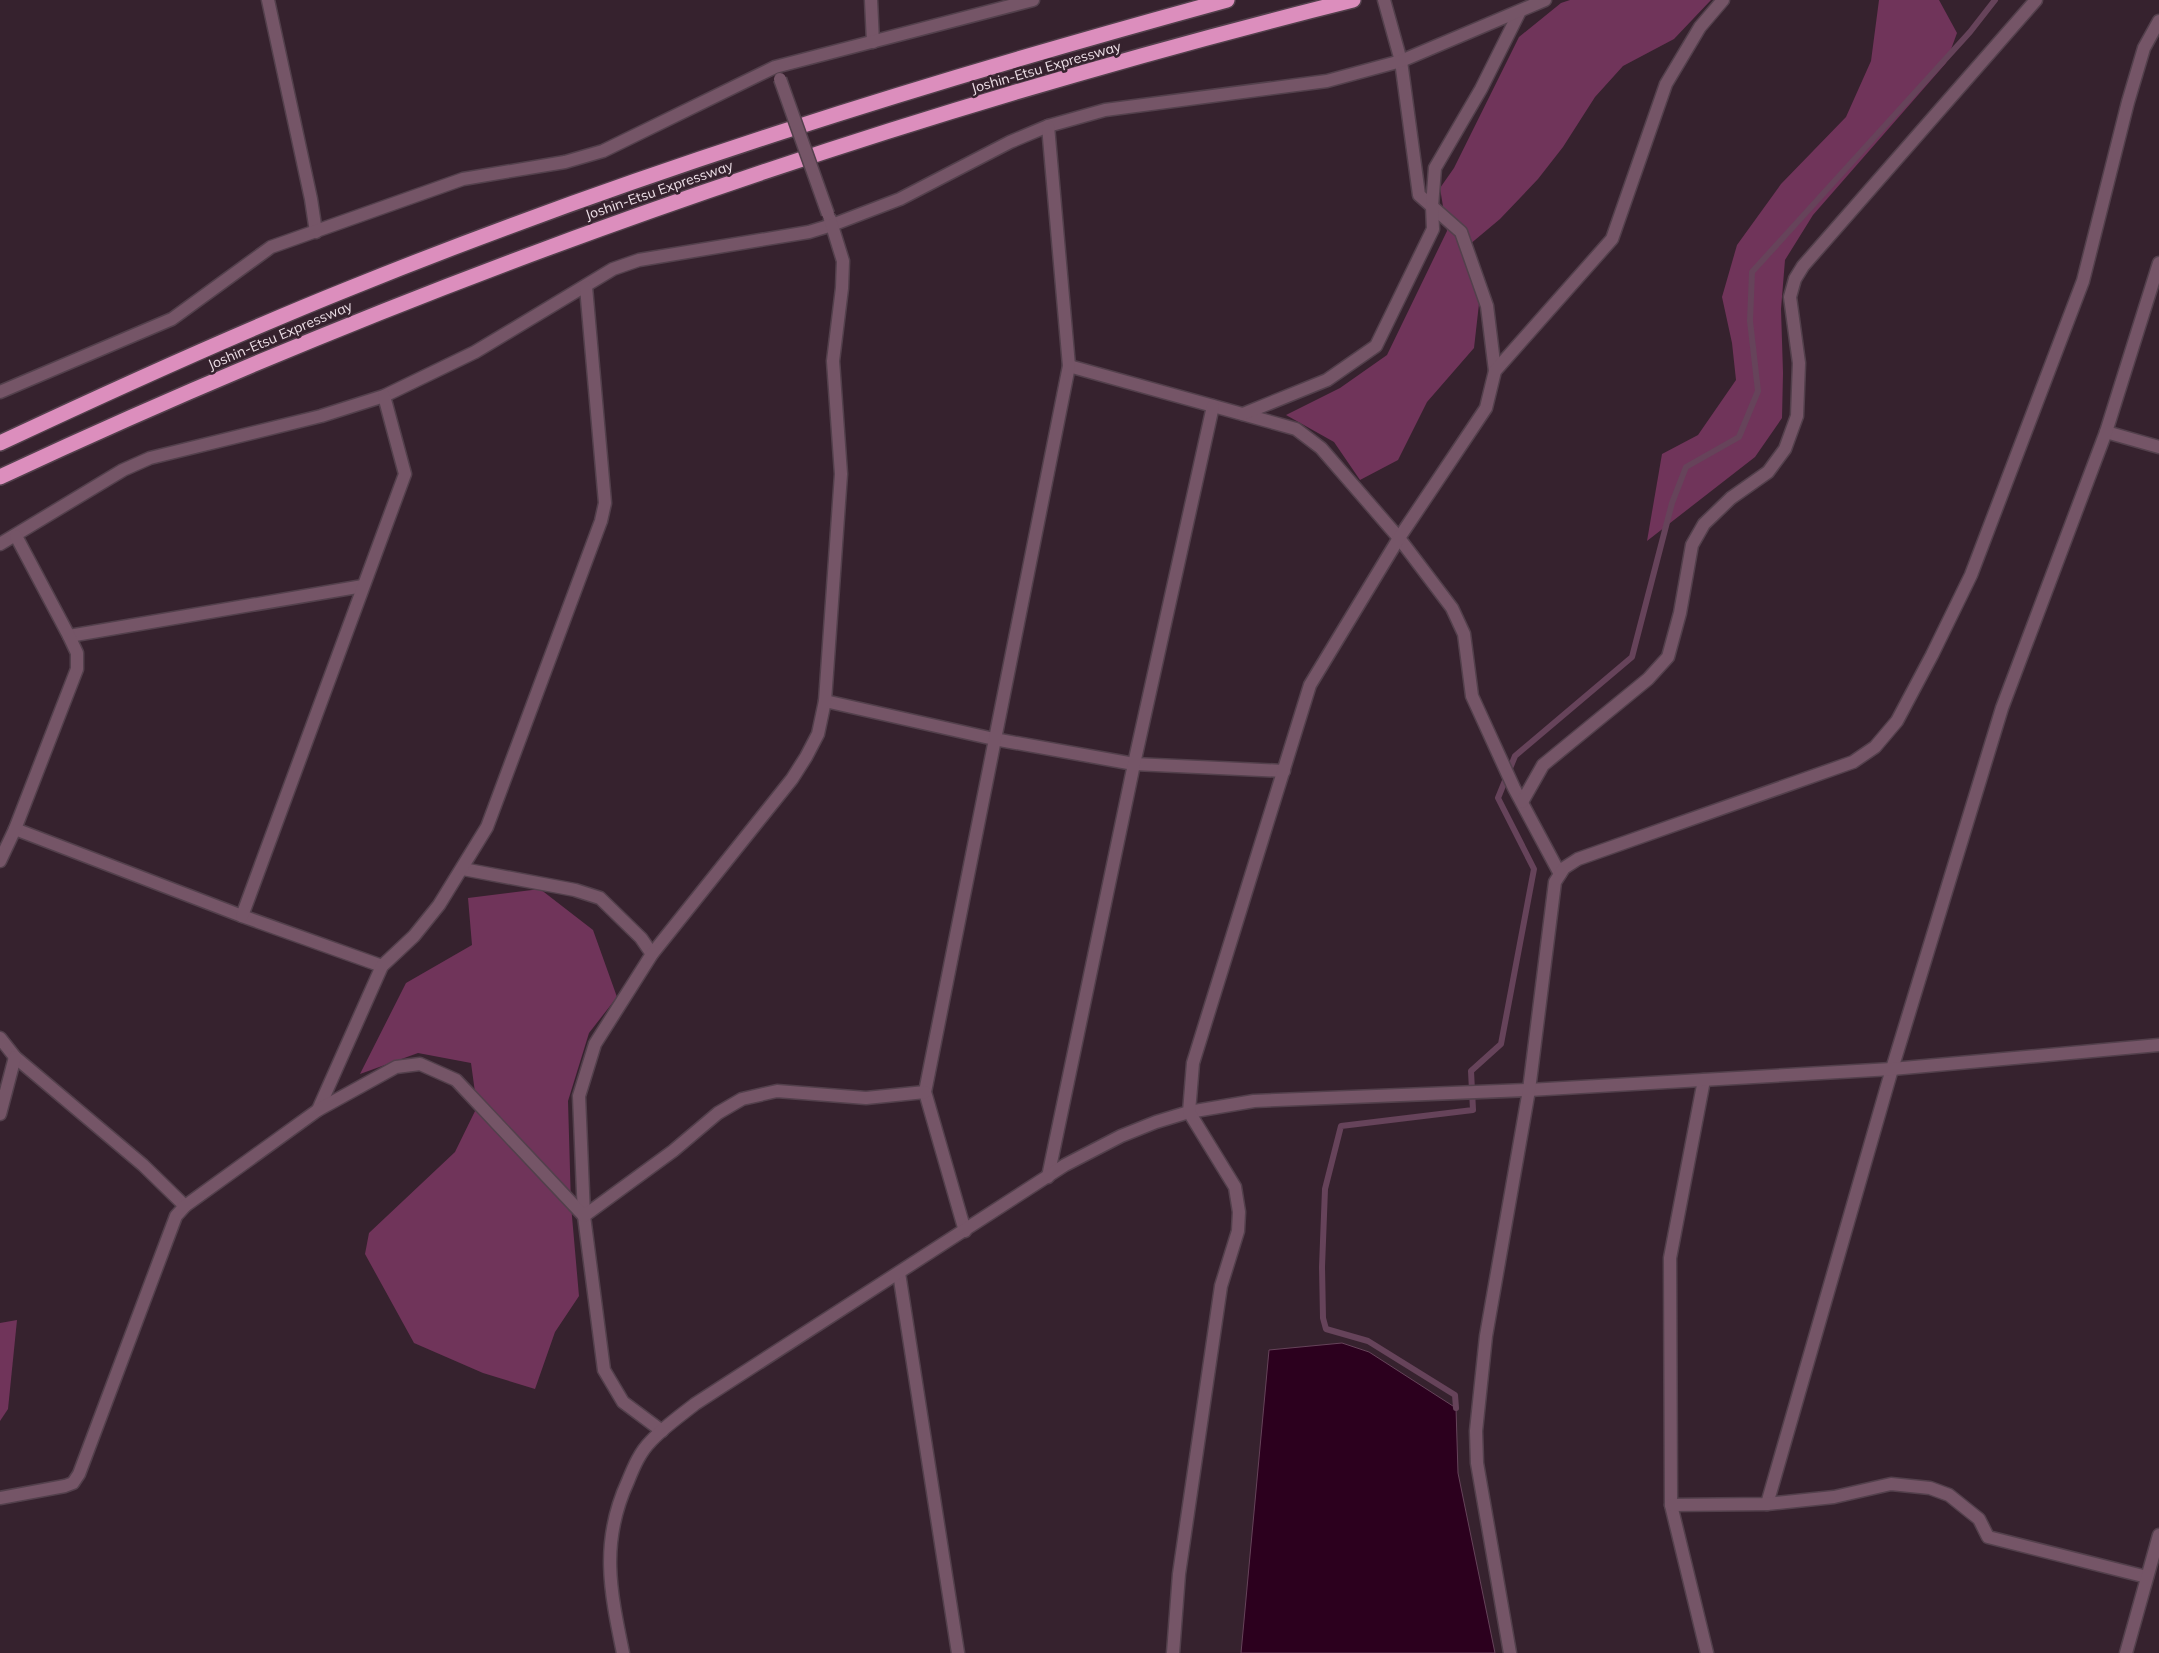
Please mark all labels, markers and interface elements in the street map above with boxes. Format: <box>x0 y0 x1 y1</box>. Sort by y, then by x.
street label: Joshin-Etsu Expressway <box>969 37 1124 97</box>
street label: Joshin-Etsu Expressway <box>583 156 736 224</box>
street label: Joshin-Etsu Expressway <box>205 296 355 374</box>

